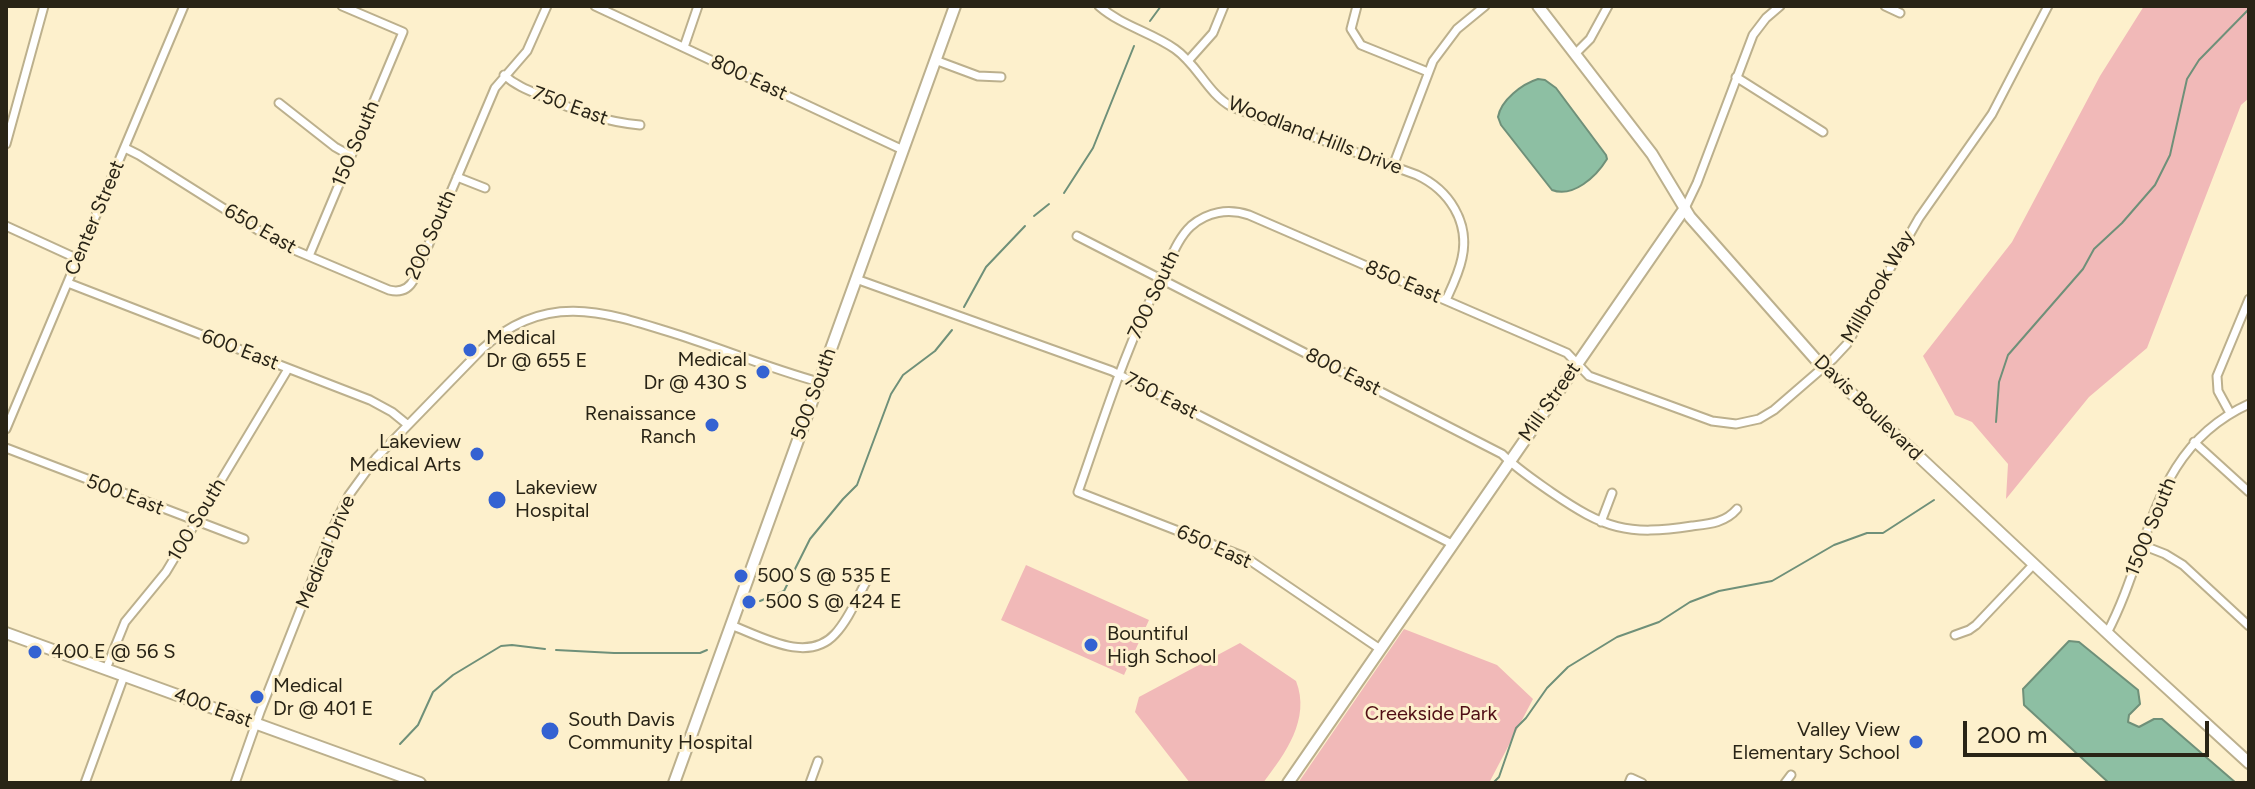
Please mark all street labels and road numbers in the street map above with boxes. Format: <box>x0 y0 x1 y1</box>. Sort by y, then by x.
street label: 800 East <box>707 50 791 106</box>
street label: 750 East <box>529 81 611 131</box>
street label: Woodland Hills Drive <box>1224 92 1406 180</box>
street label: 150 South <box>327 97 385 191</box>
street label: Center Street <box>60 157 130 279</box>
street label: 200 South <box>401 186 461 284</box>
street label: 650 East <box>220 199 300 259</box>
street label: Millbrook Way <box>1836 227 1920 347</box>
street label: 700 South <box>1123 247 1185 343</box>
street label: 850 East <box>1361 255 1445 309</box>
street label: 600 East <box>198 324 282 376</box>
street label: 800 East <box>1301 343 1385 401</box>
street label: 500 South <box>786 345 842 443</box>
street label: Davis Boulevard <box>1809 350 1927 466</box>
street label: Mill Street <box>1514 358 1586 446</box>
street label: 750 East <box>1120 367 1202 425</box>
street label: 500 East <box>83 469 167 521</box>
street label: 100 South <box>163 474 231 566</box>
street label: 1500 South <box>2120 474 2182 580</box>
street label: Medical Drive <box>291 492 361 612</box>
street label: 650 East <box>1173 520 1255 574</box>
street label: 400 East <box>170 683 256 733</box>

